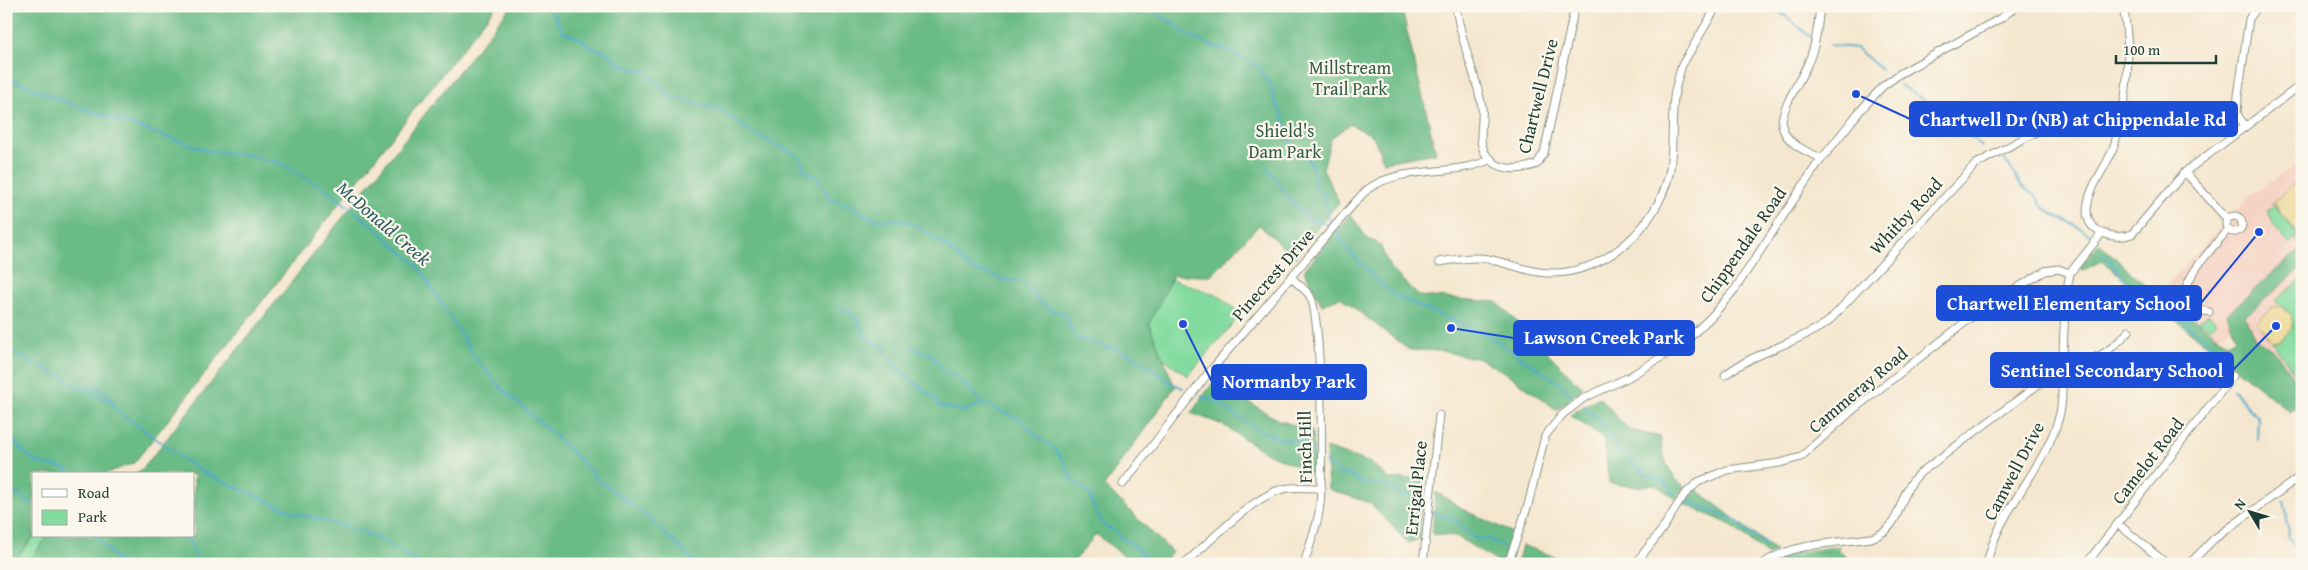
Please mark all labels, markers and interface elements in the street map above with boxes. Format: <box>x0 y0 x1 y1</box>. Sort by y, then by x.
scale bar <box>2116 32 2216 64</box>
street label: Chartwell Drive <box>1510 36 1565 156</box>
text: 100 m <box>2123 39 2161 60</box>
park label: Millstream Trail Park <box>1309 54 1391 102</box>
callout: Chartwell Dr (NB) at Chippendale Rd <box>1910 102 2237 136</box>
text: Chartwell Dr (NB) at Chippendale Rd <box>1920 105 2227 133</box>
park label: Shield's Dam Park <box>1249 117 1322 165</box>
street label: Whitby Road <box>1863 171 1949 260</box>
water label: McDonald Creek <box>331 174 437 272</box>
street label: Chippendale Road <box>1692 181 1793 308</box>
street label: Pinecrest Drive <box>1225 223 1320 327</box>
callout: Chartwell Elementary School <box>1937 286 2201 320</box>
text: Chartwell Elementary School <box>1947 289 2191 317</box>
callout: Lawson Creek Park <box>1514 321 1694 355</box>
text: Lawson Creek Park <box>1524 323 1684 351</box>
street label: Cammeray Road <box>1802 340 1914 439</box>
callout: Sentinel Secondary School <box>1991 353 2233 387</box>
text: Sentinel Secondary School <box>2001 356 2223 384</box>
callout: Normanby Park <box>1212 365 1366 399</box>
text: Normanby Park <box>1222 367 1356 395</box>
street label: Finch Hill <box>1290 410 1319 484</box>
street label: Camelot Road <box>2105 411 2190 510</box>
street label: Camwell Drive <box>1976 417 2051 525</box>
street label: Errigal Place <box>1397 439 1434 537</box>
legend <box>32 472 195 538</box>
text: Road <box>78 482 109 503</box>
north arrow <box>2226 488 2276 538</box>
text: N <box>2229 494 2251 514</box>
text: Park <box>78 506 107 527</box>

